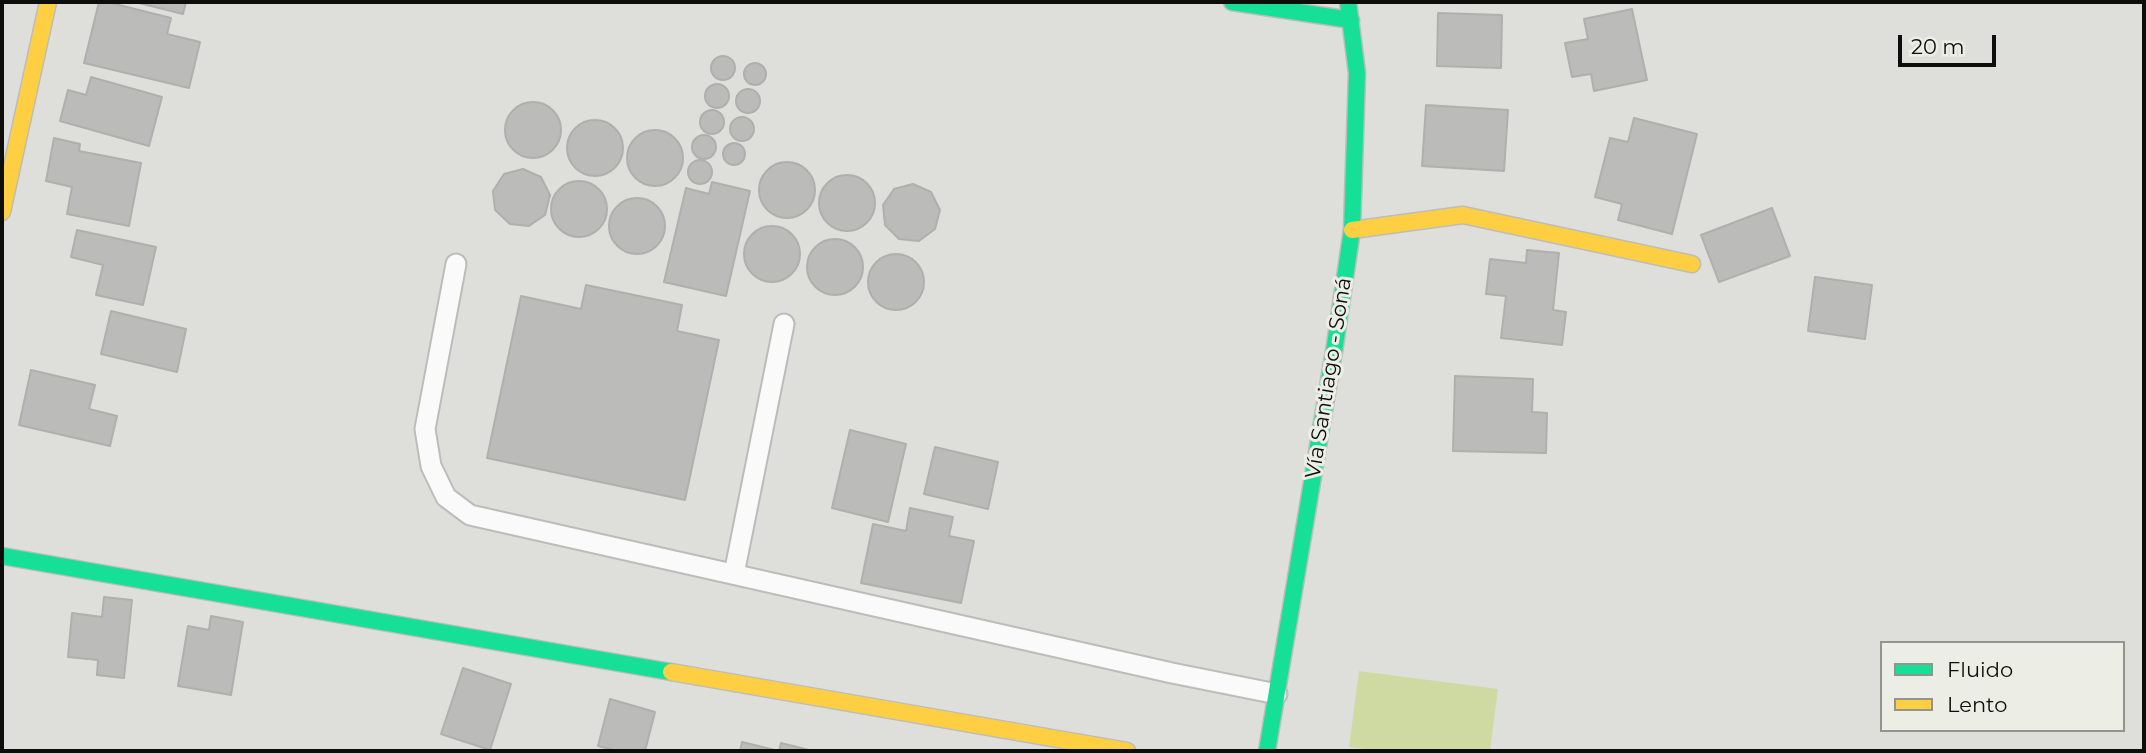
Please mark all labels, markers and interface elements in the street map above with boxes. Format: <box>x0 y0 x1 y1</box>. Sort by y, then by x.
scale bar <box>1901 21 1999 65</box>
text: 20 m <box>1911 34 1965 59</box>
street label: Vía Santiago - Soná <box>1301 276 1357 480</box>
legend <box>1880 641 2125 732</box>
text: Fluido <box>1947 657 2013 682</box>
text: Lento <box>1947 692 2007 717</box>

